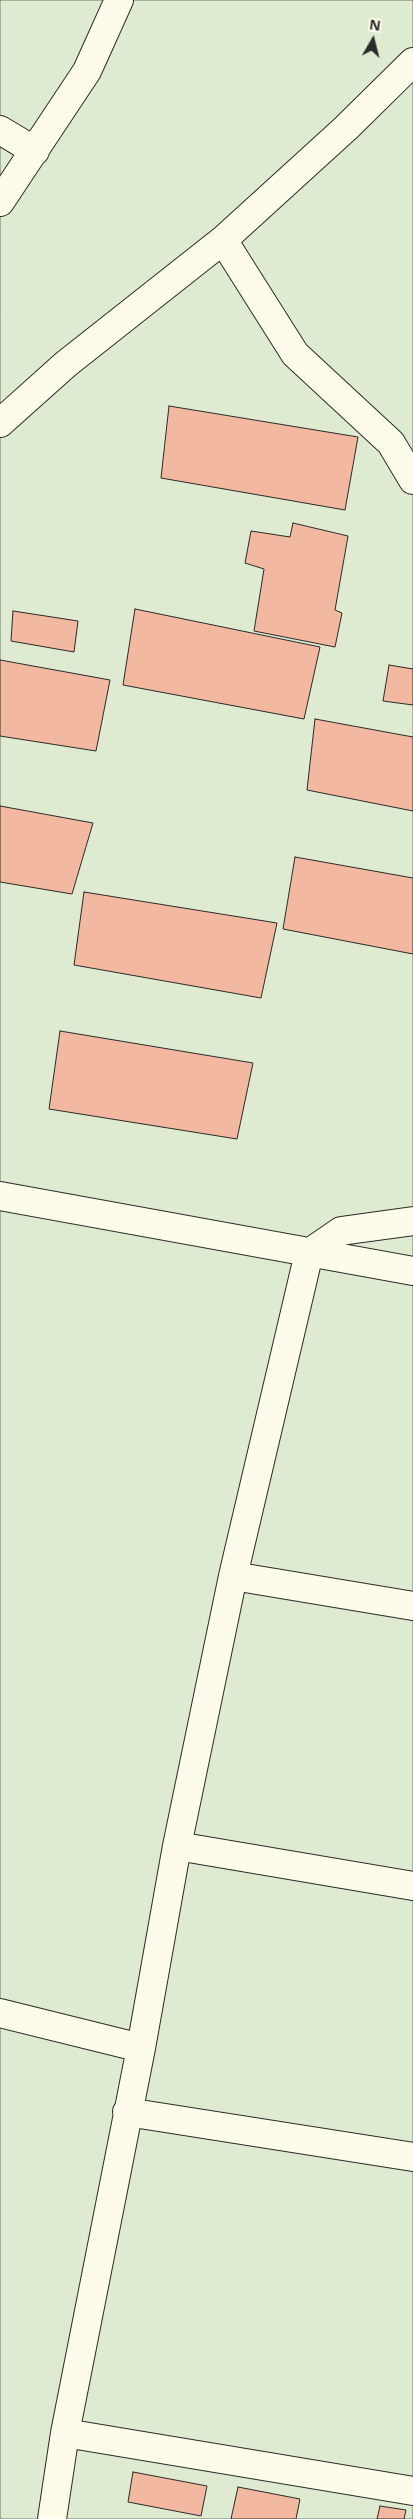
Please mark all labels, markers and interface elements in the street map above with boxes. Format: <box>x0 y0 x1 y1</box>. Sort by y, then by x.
text: N <box>368 14 382 35</box>
north arrow <box>348 15 398 65</box>

